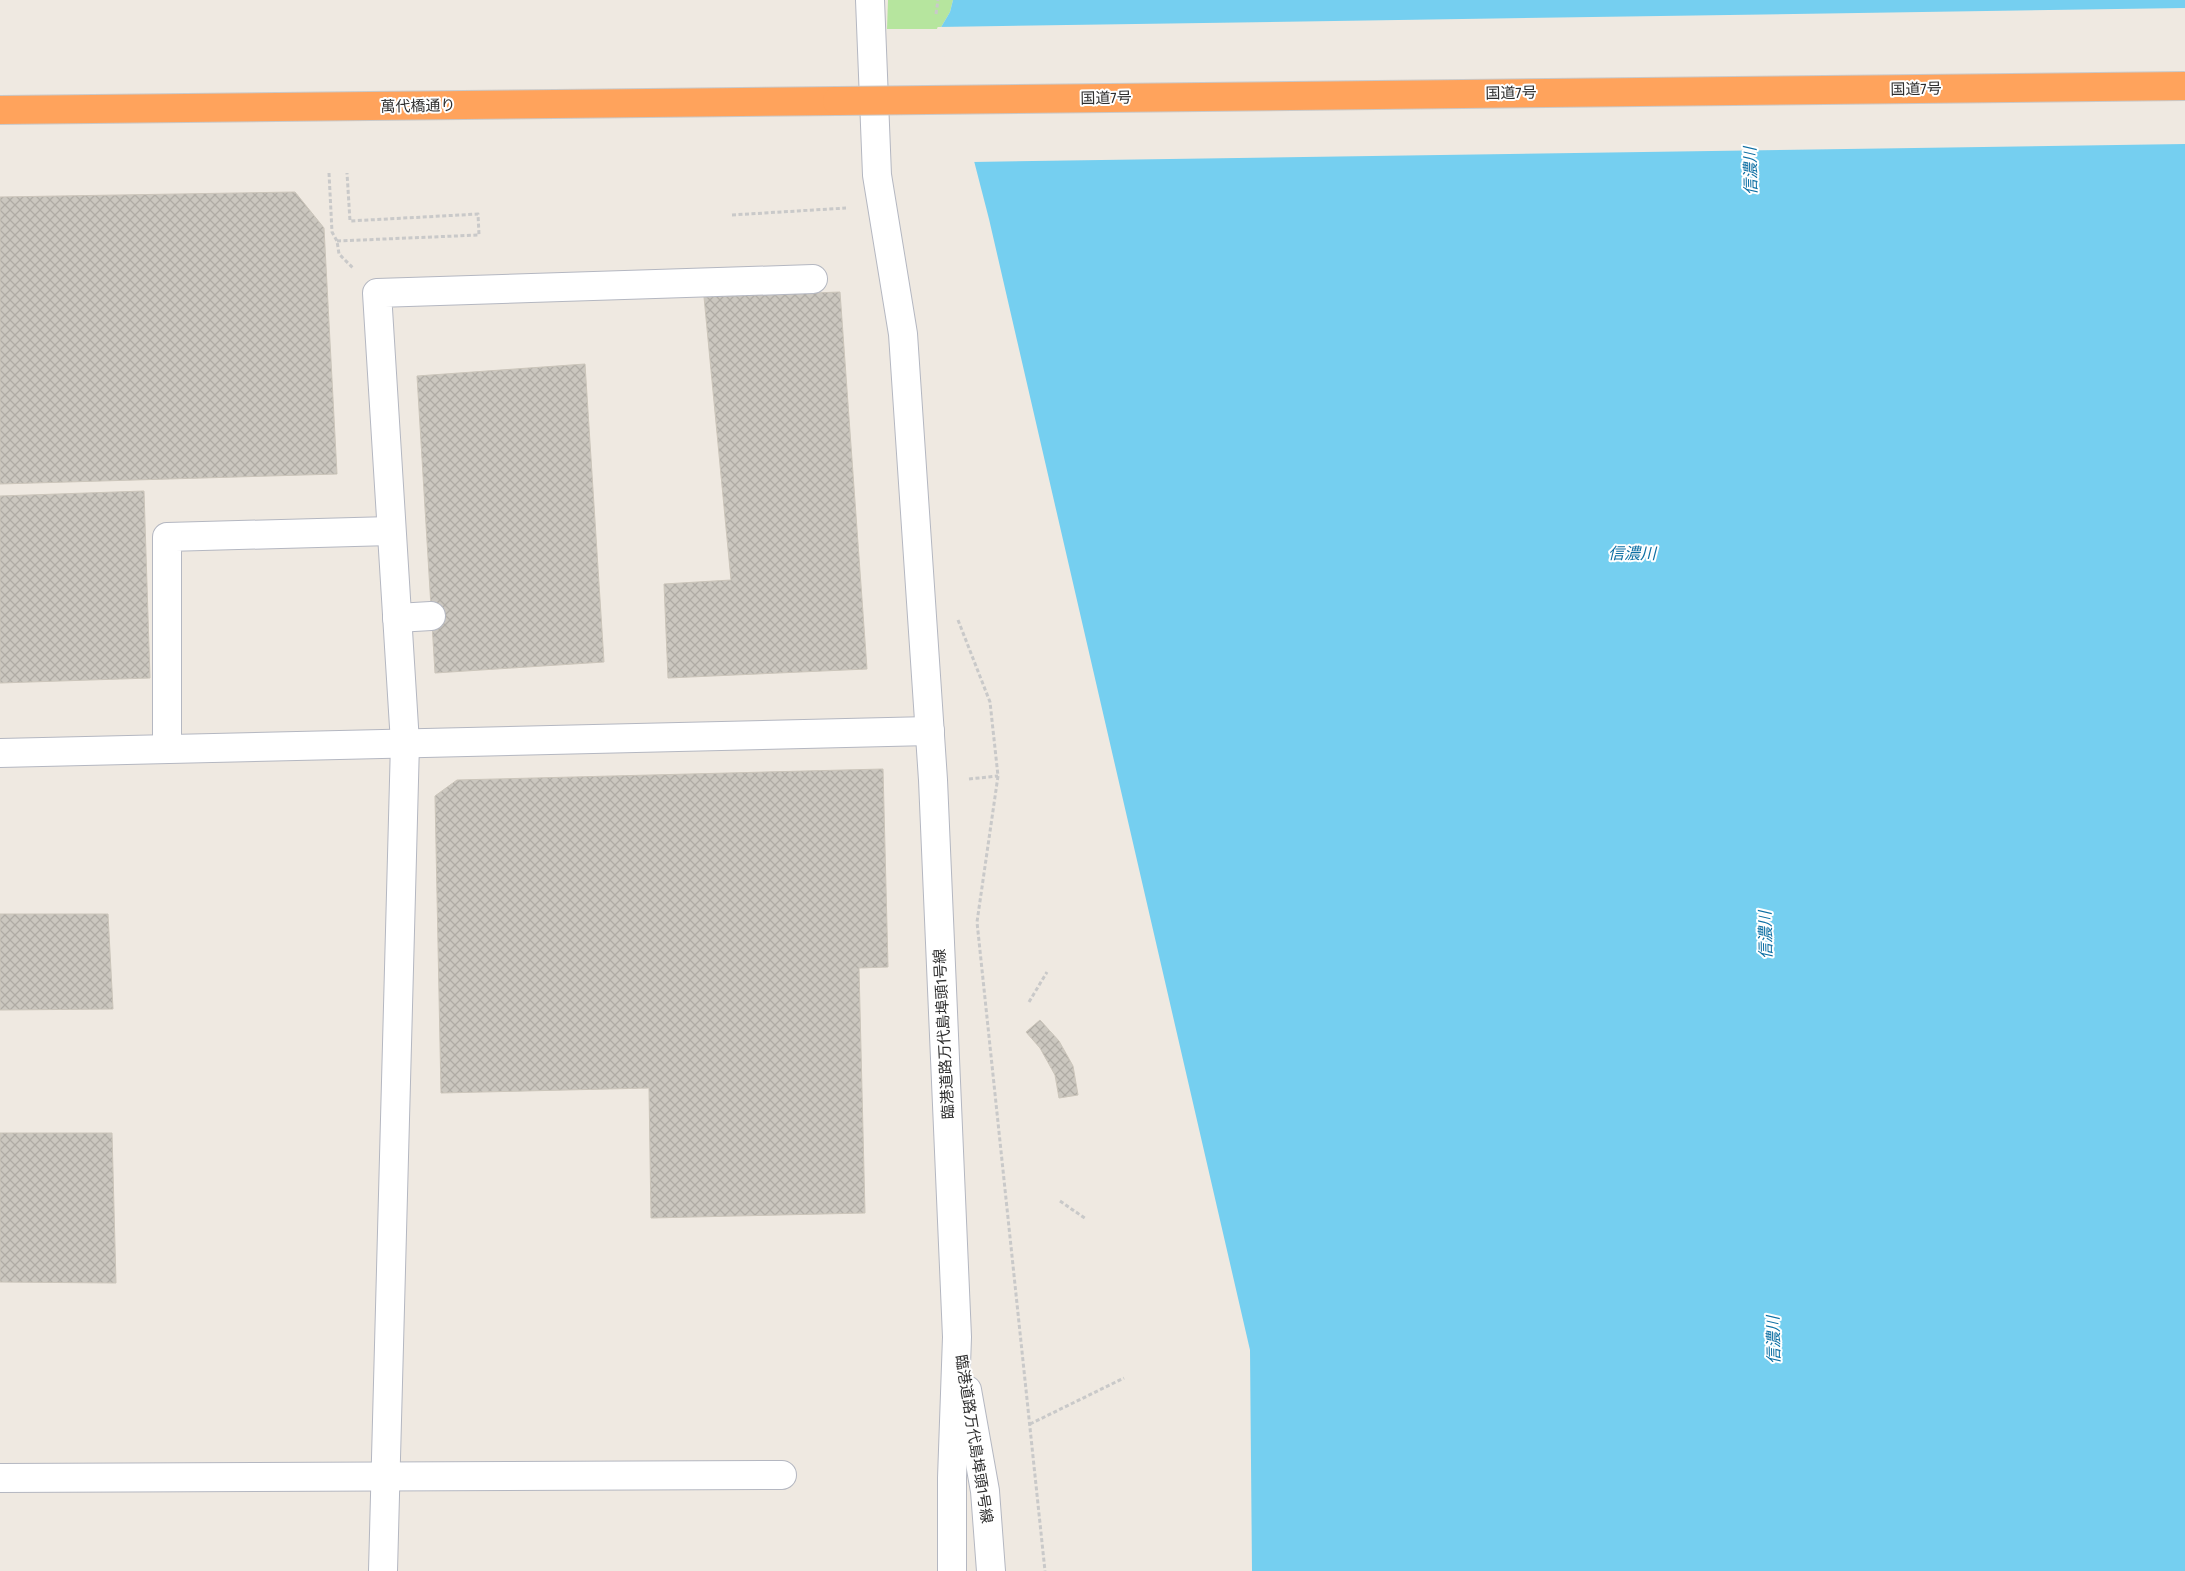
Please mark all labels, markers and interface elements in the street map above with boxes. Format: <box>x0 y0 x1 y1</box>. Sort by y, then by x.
street label: 国道7号 <box>1890 80 1942 98</box>
street label: 国道7号 <box>1485 84 1537 102</box>
street label: 国道7号 <box>1080 89 1132 107</box>
street label: 萬代橋通り <box>380 96 456 116</box>
water label: 信濃川 <box>1741 145 1760 195</box>
water label: 信濃川 <box>1608 544 1658 563</box>
water label: 信濃川 <box>1756 909 1775 959</box>
street label: 臨港道路万代島埠頭1号線 <box>931 948 957 1120</box>
water label: 信濃川 <box>1764 1314 1783 1364</box>
street label: 臨港道路万代島埠頭1号線 <box>952 1353 996 1525</box>

